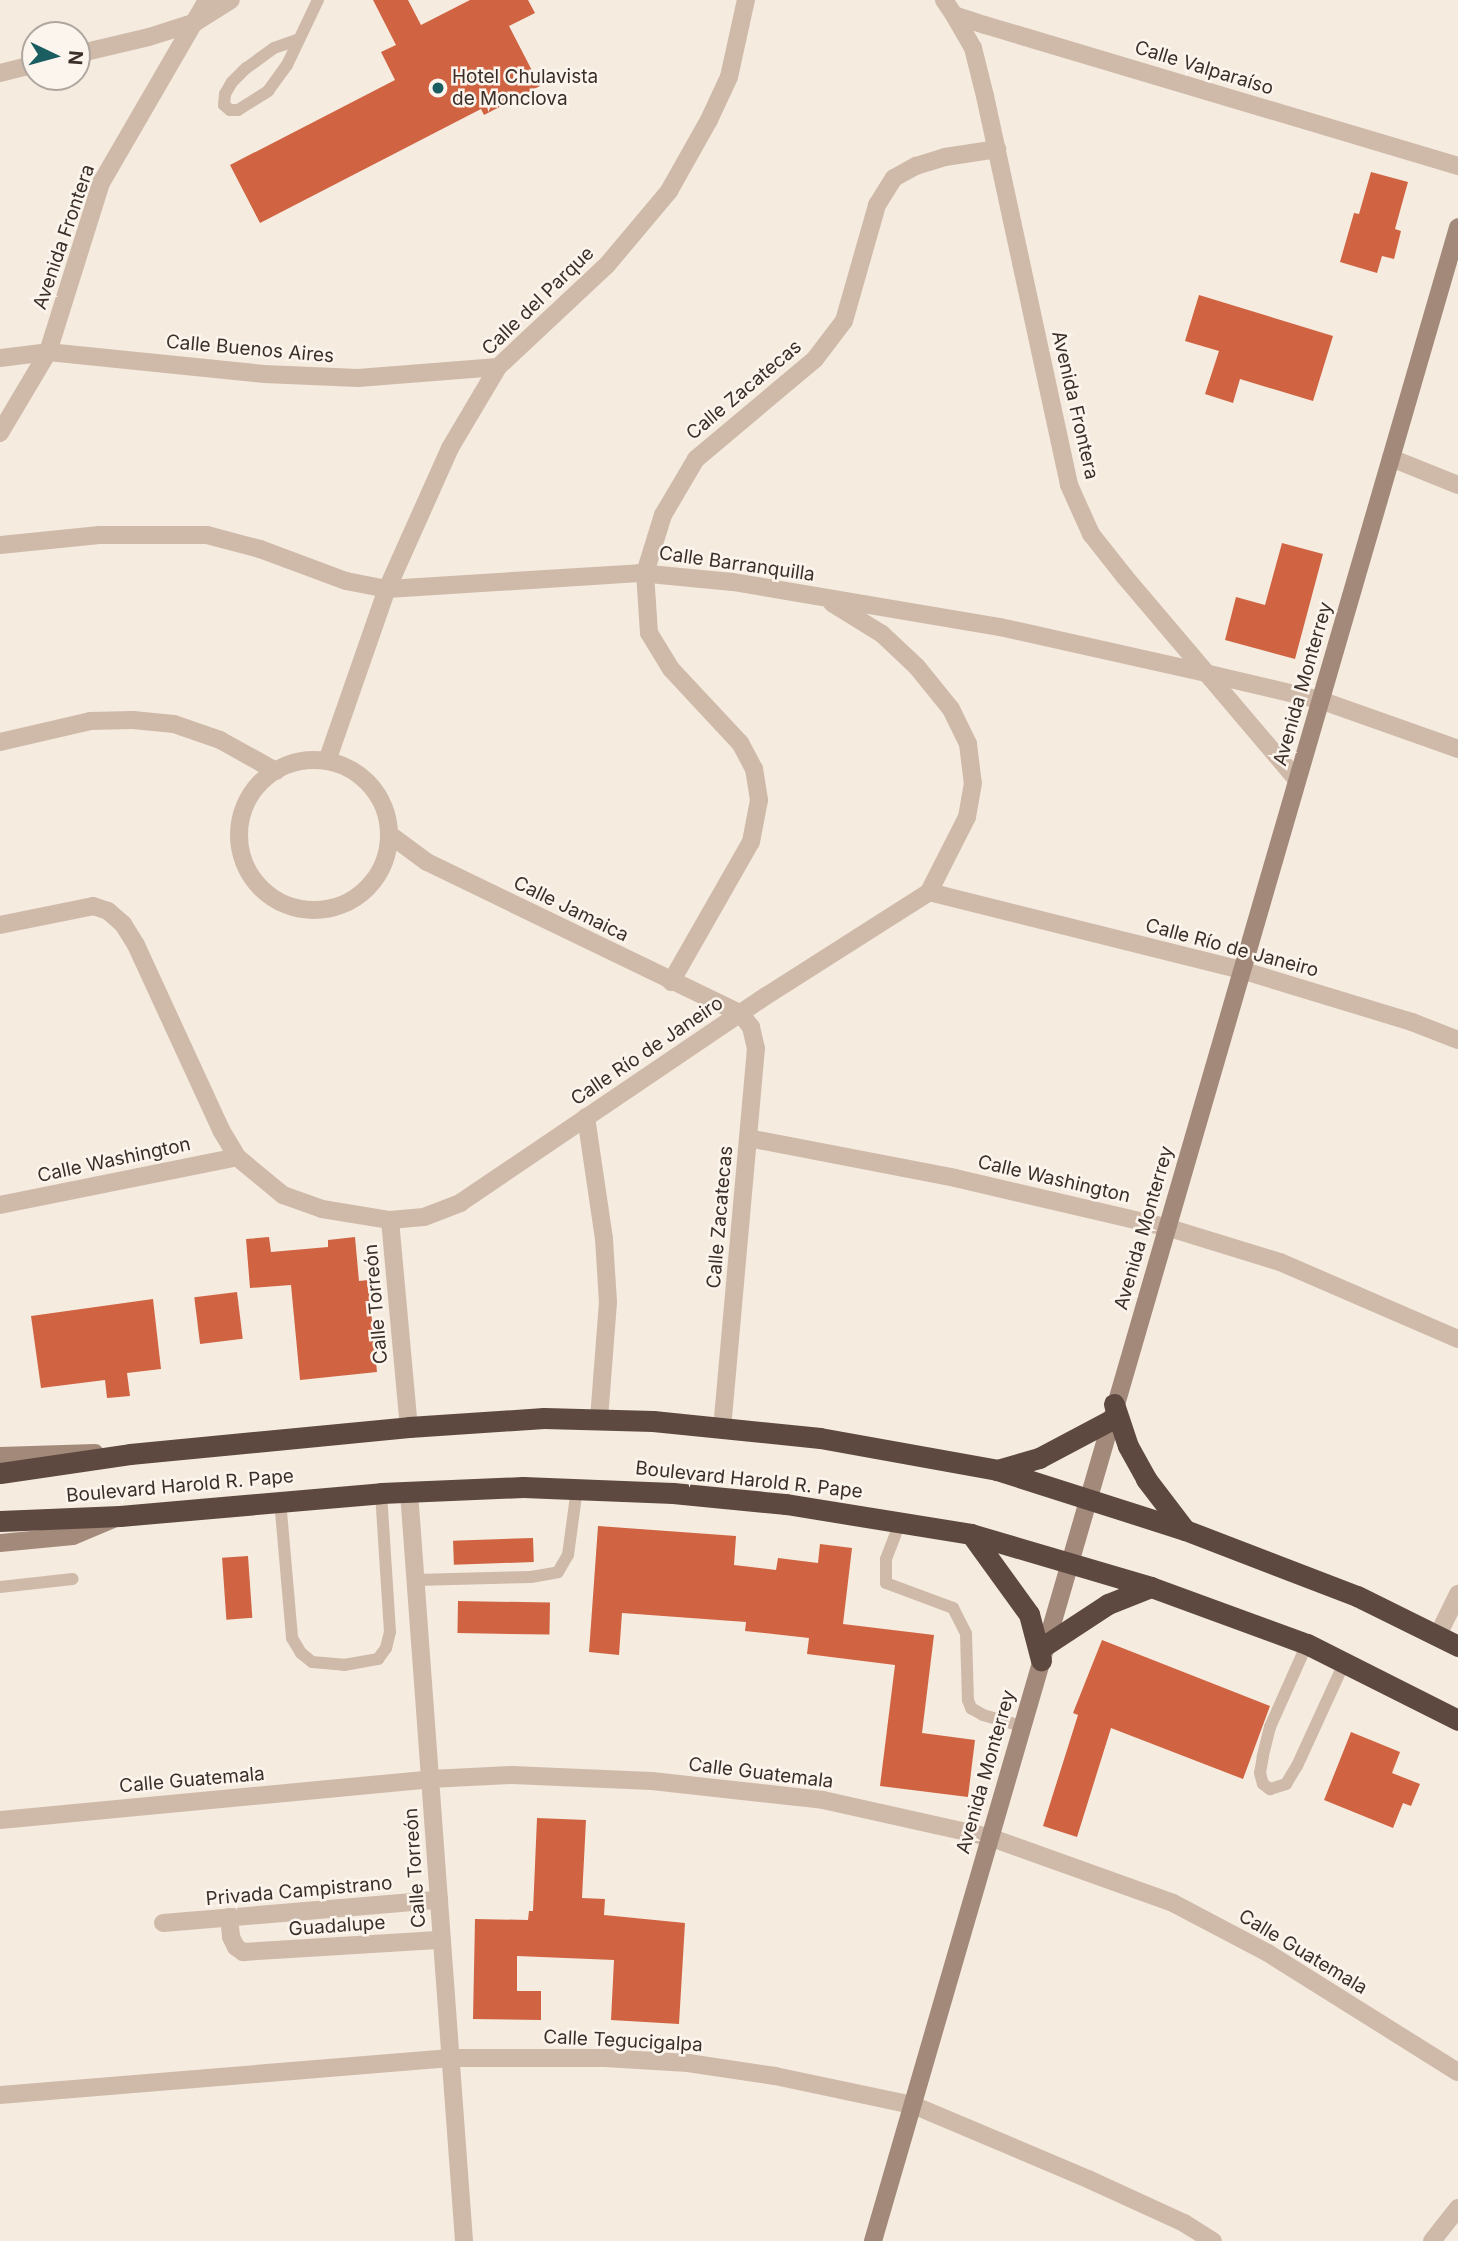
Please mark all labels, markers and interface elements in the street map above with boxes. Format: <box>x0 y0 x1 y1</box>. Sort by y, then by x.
north arrow <box>21 21 91 91</box>
street label: Calle Valparaíso <box>1132 36 1276 100</box>
text: N <box>63 49 88 66</box>
place label: Hotel Chulavista de Monclova <box>452 66 598 110</box>
marker: Hotel Chulavista de Monclova <box>430 80 446 96</box>
street label: Avenida Frontera <box>29 162 99 312</box>
street label: Calle del Parque <box>477 242 599 360</box>
street label: Avenida Frontera <box>1047 329 1103 481</box>
street label: Calle Buenos Aires <box>165 330 335 368</box>
street label: Calle Zacatecas <box>682 335 806 445</box>
street label: Calle Barranquilla <box>658 542 816 586</box>
street label: Avenida Monterrey <box>1269 600 1337 768</box>
street label: Calle Jamaica <box>510 871 632 947</box>
street label: Calle Río de Janeiro <box>1143 914 1321 982</box>
street label: Calle Río de Janeiro <box>567 992 727 1110</box>
street label: Calle Washington <box>35 1133 193 1187</box>
street label: Avenida Monterrey <box>1110 1144 1178 1312</box>
street label: Calle Zacatecas <box>702 1145 738 1289</box>
street label: Calle Washington <box>975 1150 1133 1208</box>
street label: Calle Torreón <box>359 1243 393 1365</box>
street label: Boulevard Harold R. Pape <box>634 1457 864 1503</box>
street label: Boulevard Harold R. Pape <box>65 1465 295 1507</box>
street label: Avenida Monterrey <box>952 1688 1020 1856</box>
street label: Calle Guatemala <box>687 1753 835 1793</box>
street label: Calle Guatemala <box>118 1762 266 1798</box>
street label: Calle Torreón <box>399 1807 431 1929</box>
street label: Privada Campistrano <box>205 1871 393 1911</box>
street label: Calle Guatemala <box>1235 1905 1371 1999</box>
street label: Guadalupe <box>288 1911 386 1941</box>
street label: Calle Tegucigalpa <box>543 2025 703 2057</box>

